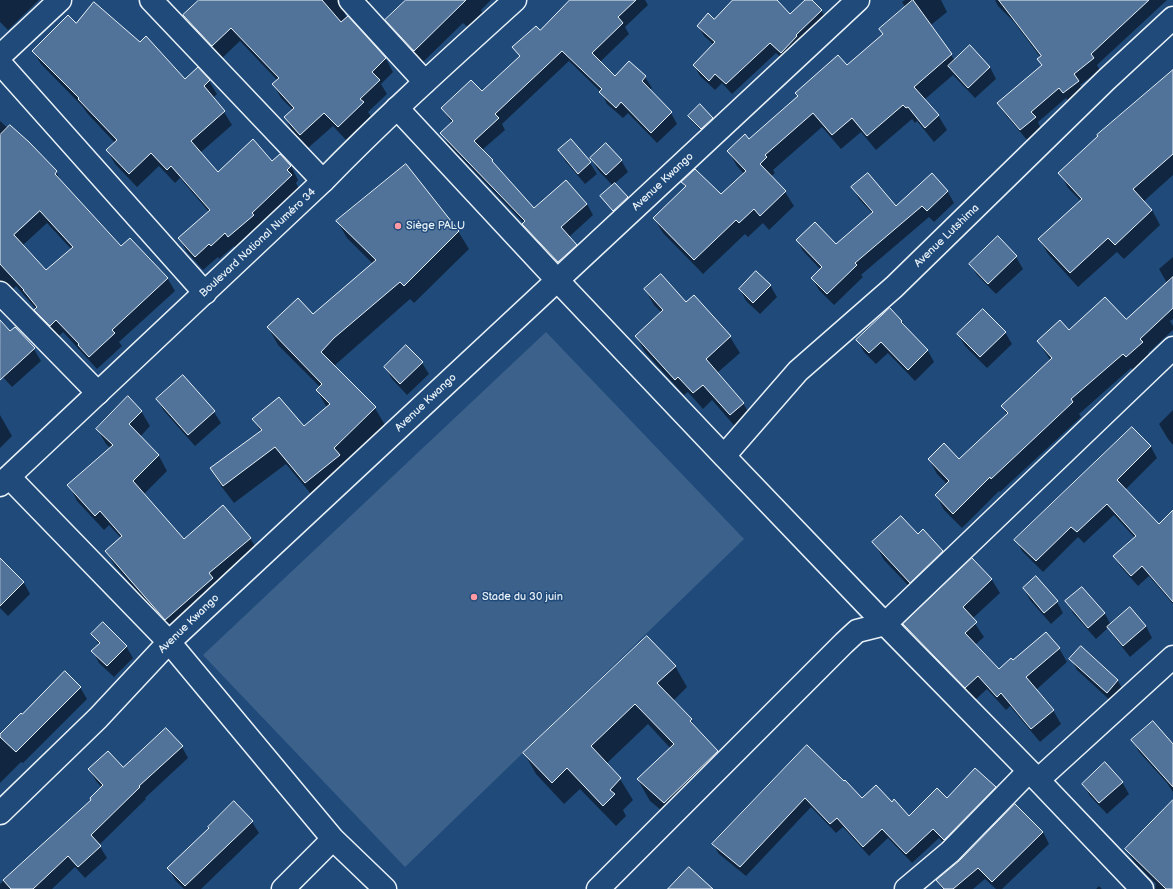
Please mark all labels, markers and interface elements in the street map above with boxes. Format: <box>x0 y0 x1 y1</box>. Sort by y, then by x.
street label: Avenue Kwango <box>630 150 696 214</box>
street label: Boulevard National Numéro 34 <box>197 186 319 300</box>
street label: Avenue Lutshima <box>912 202 982 270</box>
place label: Siège PALU <box>406 219 465 233</box>
marker: Siège PALU <box>393 221 403 231</box>
street label: Avenue Kwango <box>393 371 459 435</box>
place label: Stade du 30 juin <box>482 590 563 604</box>
street label: Avenue Kwango <box>156 592 222 656</box>
marker: Stade du 30 juin <box>469 592 479 602</box>

